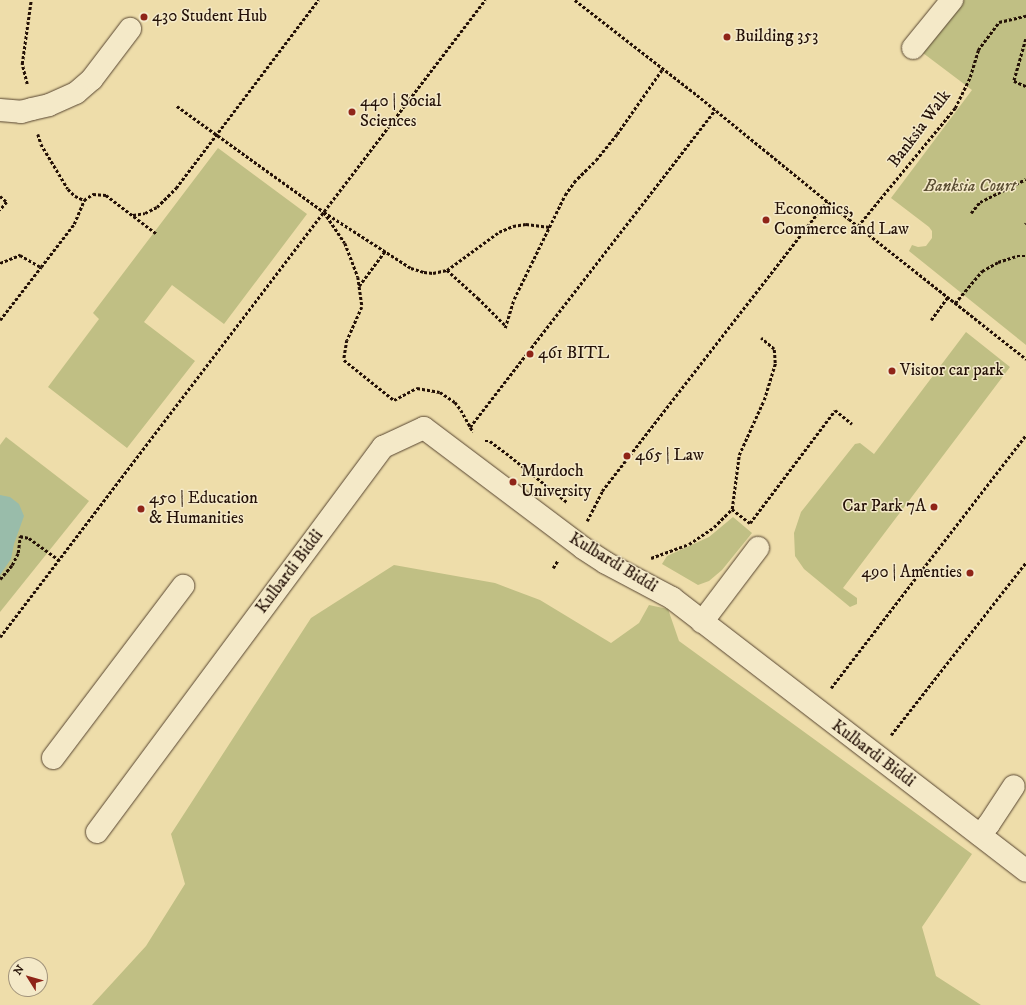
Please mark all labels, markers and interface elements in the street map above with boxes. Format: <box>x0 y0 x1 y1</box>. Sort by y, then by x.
place label: 430 Student Hub <box>152 7 267 27</box>
marker: 430 Student Hub <box>139 12 149 22</box>
place label: Building 353 <box>735 27 818 47</box>
marker: Building 353 <box>722 32 732 42</box>
street label: Banksia Walk <box>884 86 956 172</box>
place label: 440 | Social Sciences <box>360 92 441 132</box>
marker: 440 | Social Sciences <box>347 107 357 117</box>
park label: Banksia Court <box>924 177 1016 197</box>
place label: Economics, Commerce and Law <box>774 200 909 240</box>
marker: Economics, Commerce and Law <box>761 215 771 225</box>
place label: 461 BITL <box>538 344 609 364</box>
marker: 461 BITL <box>525 349 535 359</box>
place label: Visitor car park <box>900 361 1004 381</box>
marker: Visitor car park <box>887 366 897 376</box>
place label: 465 | Law <box>635 446 704 466</box>
marker: 465 | Law <box>622 451 632 461</box>
place label: Murdoch University <box>521 462 591 502</box>
marker: Murdoch University <box>508 477 518 487</box>
place label: 450 | Education & Humanities <box>149 489 258 529</box>
place label: Car Park 7A <box>842 497 926 517</box>
marker: Car Park 7A <box>929 502 939 512</box>
marker: 450 | Education & Humanities <box>136 504 146 514</box>
street label: Kulbardi Biddi <box>252 526 328 618</box>
street label: Kulbardi Biddi <box>565 529 661 597</box>
place label: 490 | Amenties <box>861 563 962 583</box>
marker: 490 | Amenties <box>965 568 975 578</box>
street label: Kulbardi Biddi <box>827 716 919 792</box>
north arrow <box>8 957 48 997</box>
text: N <box>11 963 28 978</box>

